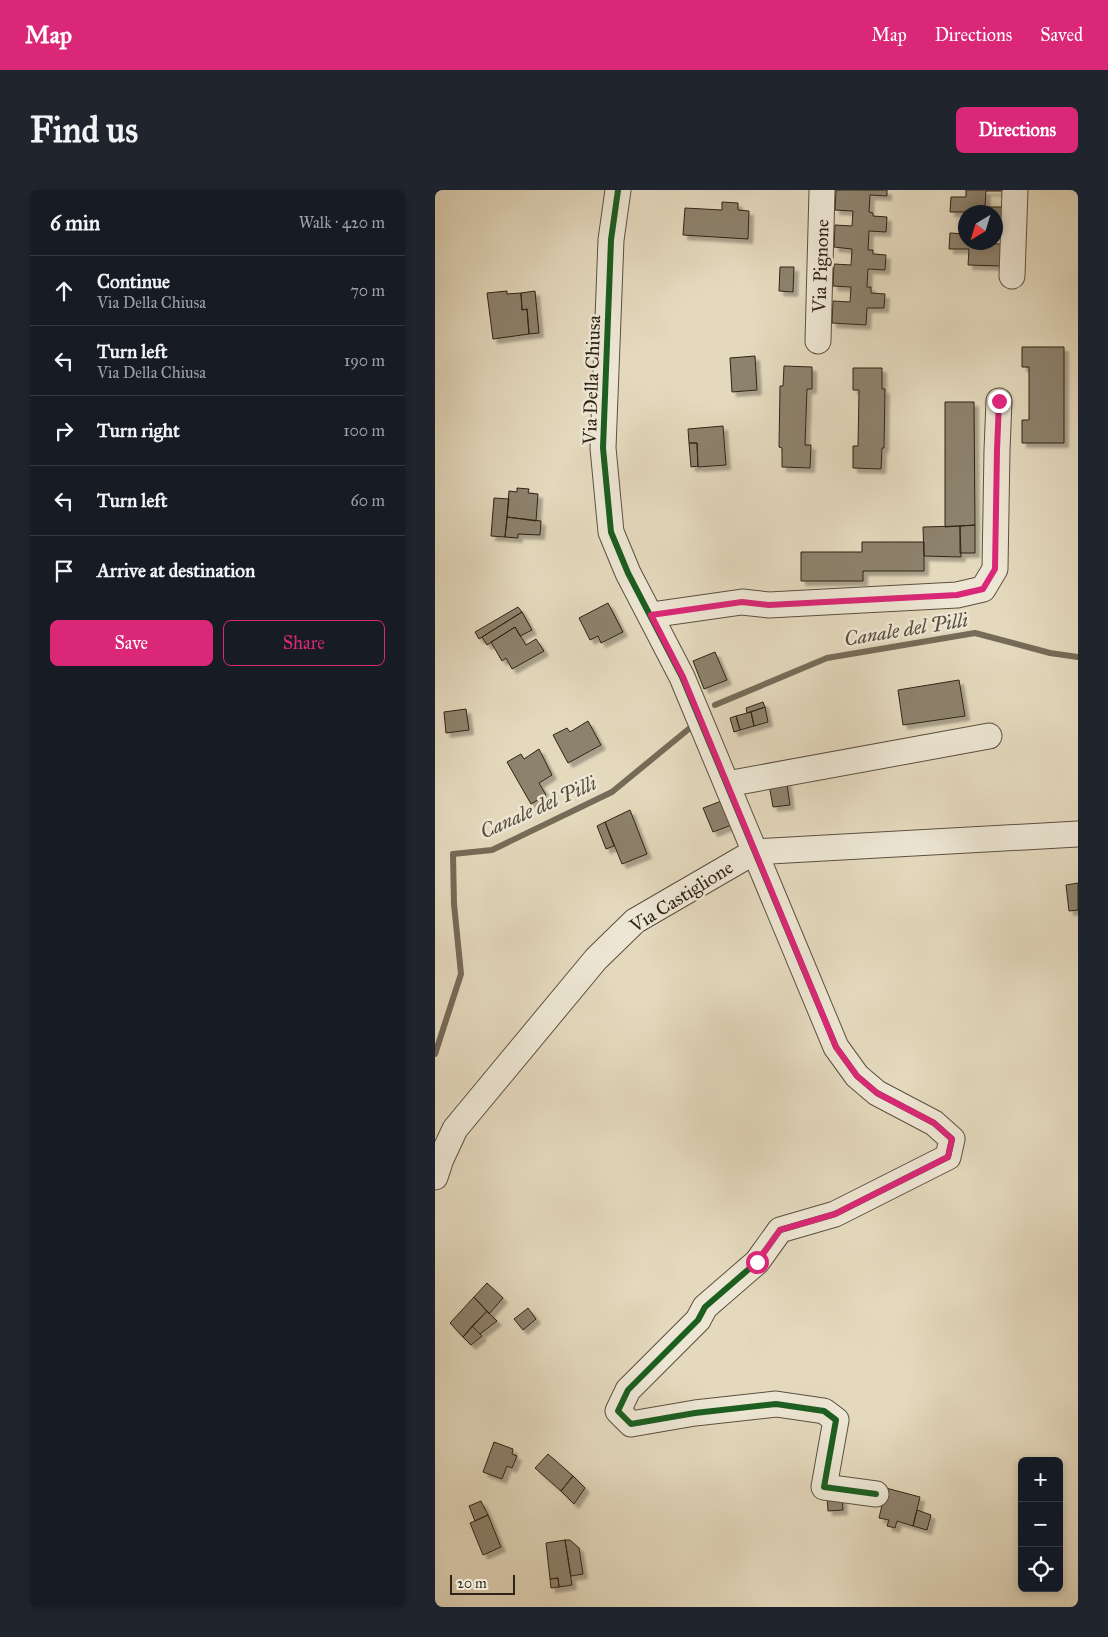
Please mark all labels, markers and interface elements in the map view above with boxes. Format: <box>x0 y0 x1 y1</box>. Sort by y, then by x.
text: Map <box>25 20 72 50</box>
text: Map <box>871 24 907 46</box>
text: Directions <box>935 24 1012 46</box>
text: Saved <box>1040 24 1083 46</box>
button: Directions <box>956 107 1078 153</box>
text: Find us <box>30 109 138 152</box>
north arrow <box>958 205 1003 250</box>
text: 6 min <box>50 210 100 236</box>
text: Walk · 420 m <box>299 213 385 232</box>
street label: Via Pignone <box>807 219 835 314</box>
text: Continue <box>97 270 170 293</box>
icon: ahead <box>50 277 78 305</box>
text: 70 m <box>350 281 385 300</box>
text: Via Della Chiusa <box>97 293 206 312</box>
street label: Via Della Chiusa <box>578 314 605 446</box>
text: Turn left <box>97 340 167 363</box>
icon: left <box>50 347 78 375</box>
text: 190 m <box>344 351 385 370</box>
text: Via Della Chiusa <box>97 363 206 382</box>
route end <box>988 390 1011 413</box>
icon: right <box>50 417 78 445</box>
text: Turn right <box>97 419 180 442</box>
text: 100 m <box>343 421 385 440</box>
icon: left <box>50 487 78 515</box>
text: Turn left <box>97 489 167 512</box>
text: 60 m <box>351 491 385 510</box>
icon: arrive <box>50 557 78 585</box>
text: Arrive at destination <box>97 559 255 582</box>
water label: Canale del Pilli <box>842 607 970 651</box>
button: Save <box>50 620 213 666</box>
button: Share <box>223 620 385 666</box>
water label: Canale del Pilli <box>476 771 600 843</box>
street label: Via Castiglione <box>625 856 738 939</box>
route start <box>746 1251 769 1274</box>
map controls <box>1018 1457 1063 1592</box>
button: + <box>1018 1457 1063 1502</box>
button: − <box>1018 1502 1063 1547</box>
button: locate <box>1018 1547 1063 1592</box>
scale bar <box>450 1572 515 1595</box>
text: 20 m <box>457 1575 487 1592</box>

